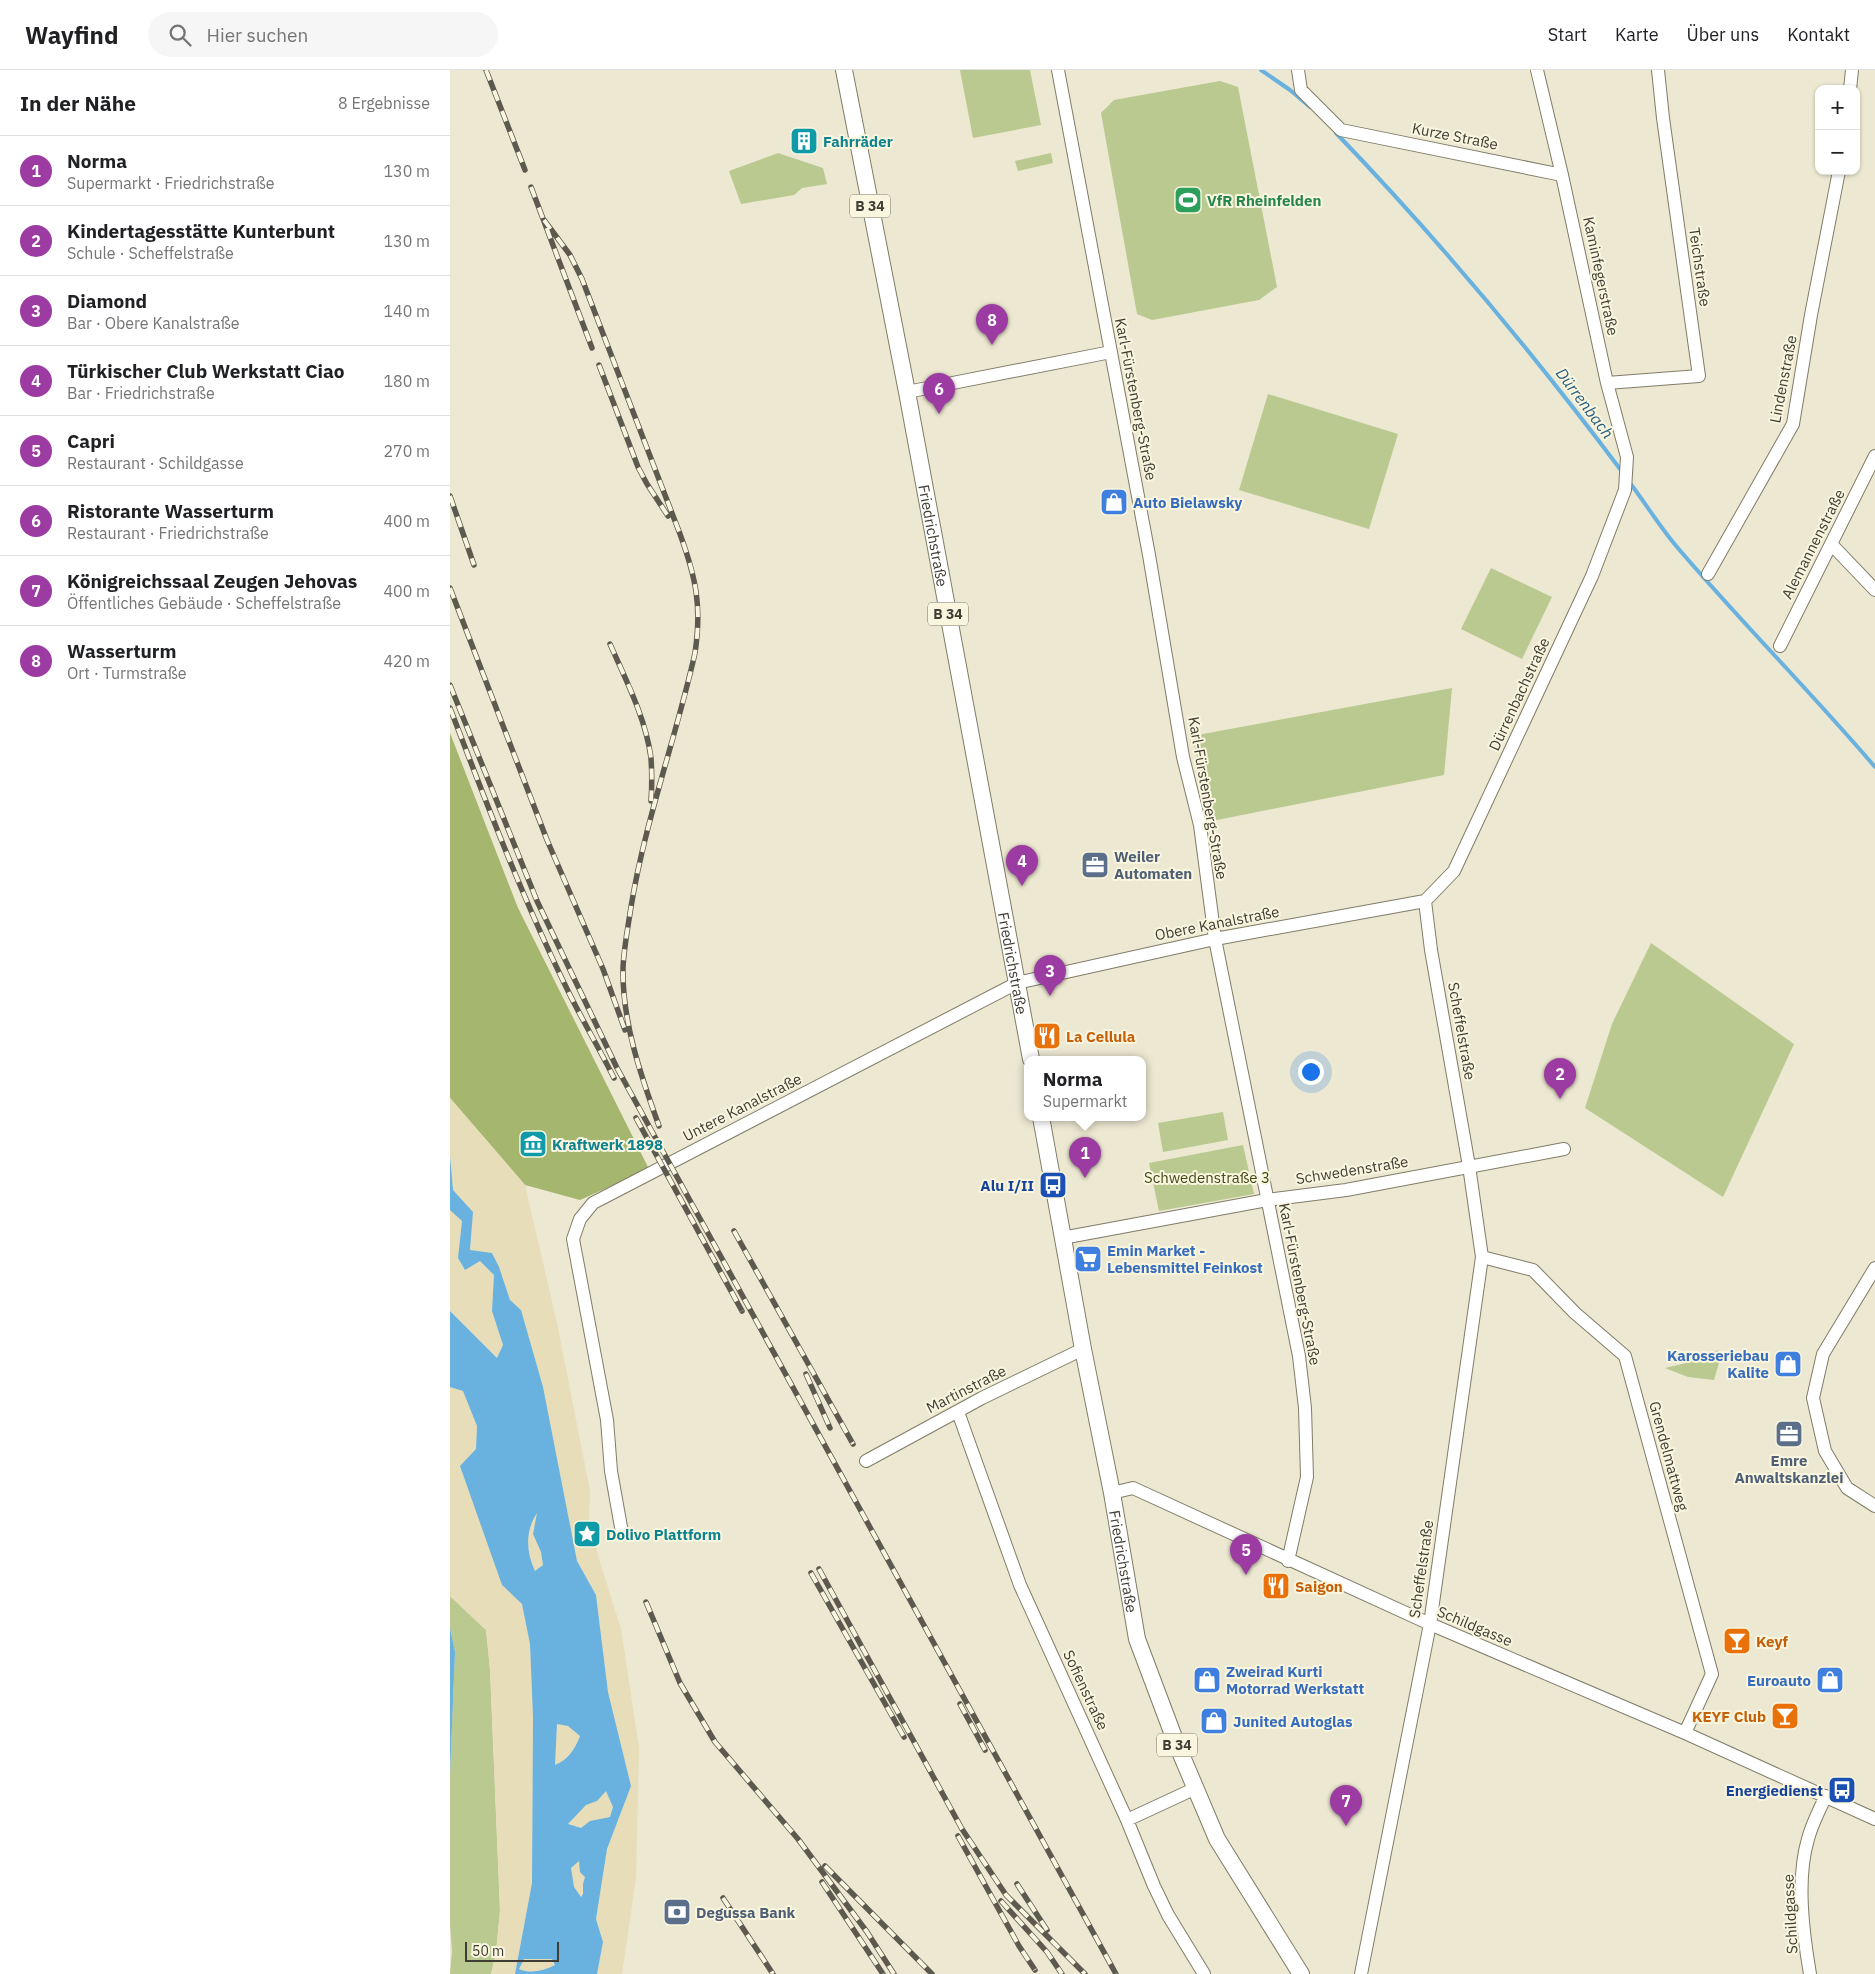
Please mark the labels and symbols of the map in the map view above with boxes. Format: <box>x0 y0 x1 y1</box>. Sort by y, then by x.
street label: Kurze Straße <box>1410 118 1500 154</box>
building icon: Fahrräder <box>789 126 819 156</box>
place label: Fahrräder <box>823 132 893 151</box>
sports icon: VfR Rheinfelden <box>1173 185 1203 215</box>
place label: VfR Rheinfelden <box>1207 191 1321 210</box>
road number: B 34 <box>850 194 890 218</box>
street label: Kaminfegerstraße <box>1579 215 1623 337</box>
street label: Teichstraße <box>1685 226 1715 308</box>
pin: 8 <box>976 304 1008 345</box>
street label: Karl-Fürstenberg-Straße <box>1111 316 1161 482</box>
street label: Lindenstraße <box>1765 334 1801 424</box>
water label: Dürrenbach <box>1552 364 1618 442</box>
pin: 6 <box>923 373 955 414</box>
street label: Friedrichstraße <box>915 483 952 588</box>
street label: Alemannenstraße <box>1777 486 1849 602</box>
shop icon: Auto Bielawsky <box>1099 487 1129 517</box>
place label: Auto Bielawsky <box>1133 493 1242 512</box>
road number: B 34 <box>928 602 968 626</box>
street label: Dürrenbachstraße <box>1484 634 1554 754</box>
street label: Karl-Fürstenberg-Straße <box>1184 715 1232 881</box>
pin: 4 <box>1006 845 1038 886</box>
place label: Weiler Automaten <box>1114 847 1192 883</box>
office icon: Weiler Automaten <box>1080 850 1110 880</box>
street label: Obere Kanalstraße <box>1153 902 1281 944</box>
street label: Friedrichstraße <box>994 911 1032 1016</box>
pin: 3 <box>1034 955 1066 996</box>
street label: Scheffelstraße <box>1444 981 1480 1081</box>
restaurant icon: La Cellula <box>1032 1021 1062 1051</box>
place label: La Cellula <box>1066 1027 1136 1046</box>
pin: 2 <box>1544 1058 1576 1099</box>
your location <box>1298 1059 1324 1085</box>
street label: Untere Kanalstraße <box>679 1069 805 1145</box>
museum icon: Kraftwerk 1898 <box>518 1129 548 1159</box>
place label: Kraftwerk 1898 <box>552 1135 663 1154</box>
pin: 1 <box>1069 1137 1101 1178</box>
street label: Schwedenstraße <box>1294 1152 1410 1188</box>
park label: Schwedenstraße 3 <box>1144 1168 1270 1187</box>
bus stop icon: Alu I/II <box>1038 1170 1068 1200</box>
place label: Alu I/II <box>980 1176 1034 1195</box>
street label: Karl-Fürstenberg-Straße <box>1275 1201 1325 1367</box>
place label: Emin Market - Lebensmittel Feinkost <box>1107 1241 1263 1277</box>
supermarket icon: Emin Market - Lebensmittel Feinkost <box>1073 1244 1103 1274</box>
place label: Karosseriebau Kalite <box>1667 1346 1769 1382</box>
shop icon: Karosseriebau Kalite <box>1773 1349 1803 1379</box>
street label: Martinstraße <box>923 1361 1009 1417</box>
street label: Grendelmattweg <box>1645 1399 1693 1513</box>
office icon: Emre Anwaltskanzlei <box>1774 1419 1804 1449</box>
place label: Emre Anwaltskanzlei <box>1734 1451 1844 1487</box>
street label: Friedrichstraße <box>1106 1509 1142 1614</box>
place icon: Dolivo Plattform <box>572 1519 602 1549</box>
street label: Scheffelstraße <box>1405 1519 1437 1619</box>
place label: Dolivo Plattform <box>606 1525 721 1544</box>
pin: 5 <box>1230 1534 1262 1575</box>
restaurant icon: Saigon <box>1261 1571 1291 1601</box>
place label: Saigon <box>1295 1577 1343 1596</box>
street label: Schildgasse <box>1434 1602 1516 1650</box>
bar icon: Keyf <box>1722 1626 1752 1656</box>
place label: Keyf <box>1756 1632 1789 1651</box>
street label: Sofienstraße <box>1059 1647 1113 1733</box>
place label: Zweirad Kurti Motorrad Werkstatt <box>1226 1662 1364 1698</box>
shop icon: Zweirad Kurti Motorrad Werkstatt <box>1192 1665 1222 1695</box>
shop icon: Euroauto <box>1815 1665 1845 1695</box>
place label: Euroauto <box>1747 1671 1811 1690</box>
bar icon: KEYF Club <box>1770 1701 1800 1731</box>
shop icon: Junited Autoglas <box>1199 1706 1229 1736</box>
place label: KEYF Club <box>1692 1707 1766 1726</box>
place label: Junited Autoglas <box>1233 1712 1353 1731</box>
road number: B 34 <box>1157 1734 1197 1756</box>
bus stop icon: Energiedienst <box>1827 1775 1857 1805</box>
place label: Energiedienst <box>1726 1781 1823 1800</box>
pin: 7 <box>1330 1785 1362 1826</box>
street label: Schildgasse <box>1778 1874 1802 1954</box>
bank icon: Degussa Bank <box>662 1897 692 1927</box>
place label: Degussa Bank <box>696 1903 796 1922</box>
scale bar <box>465 1939 559 1962</box>

